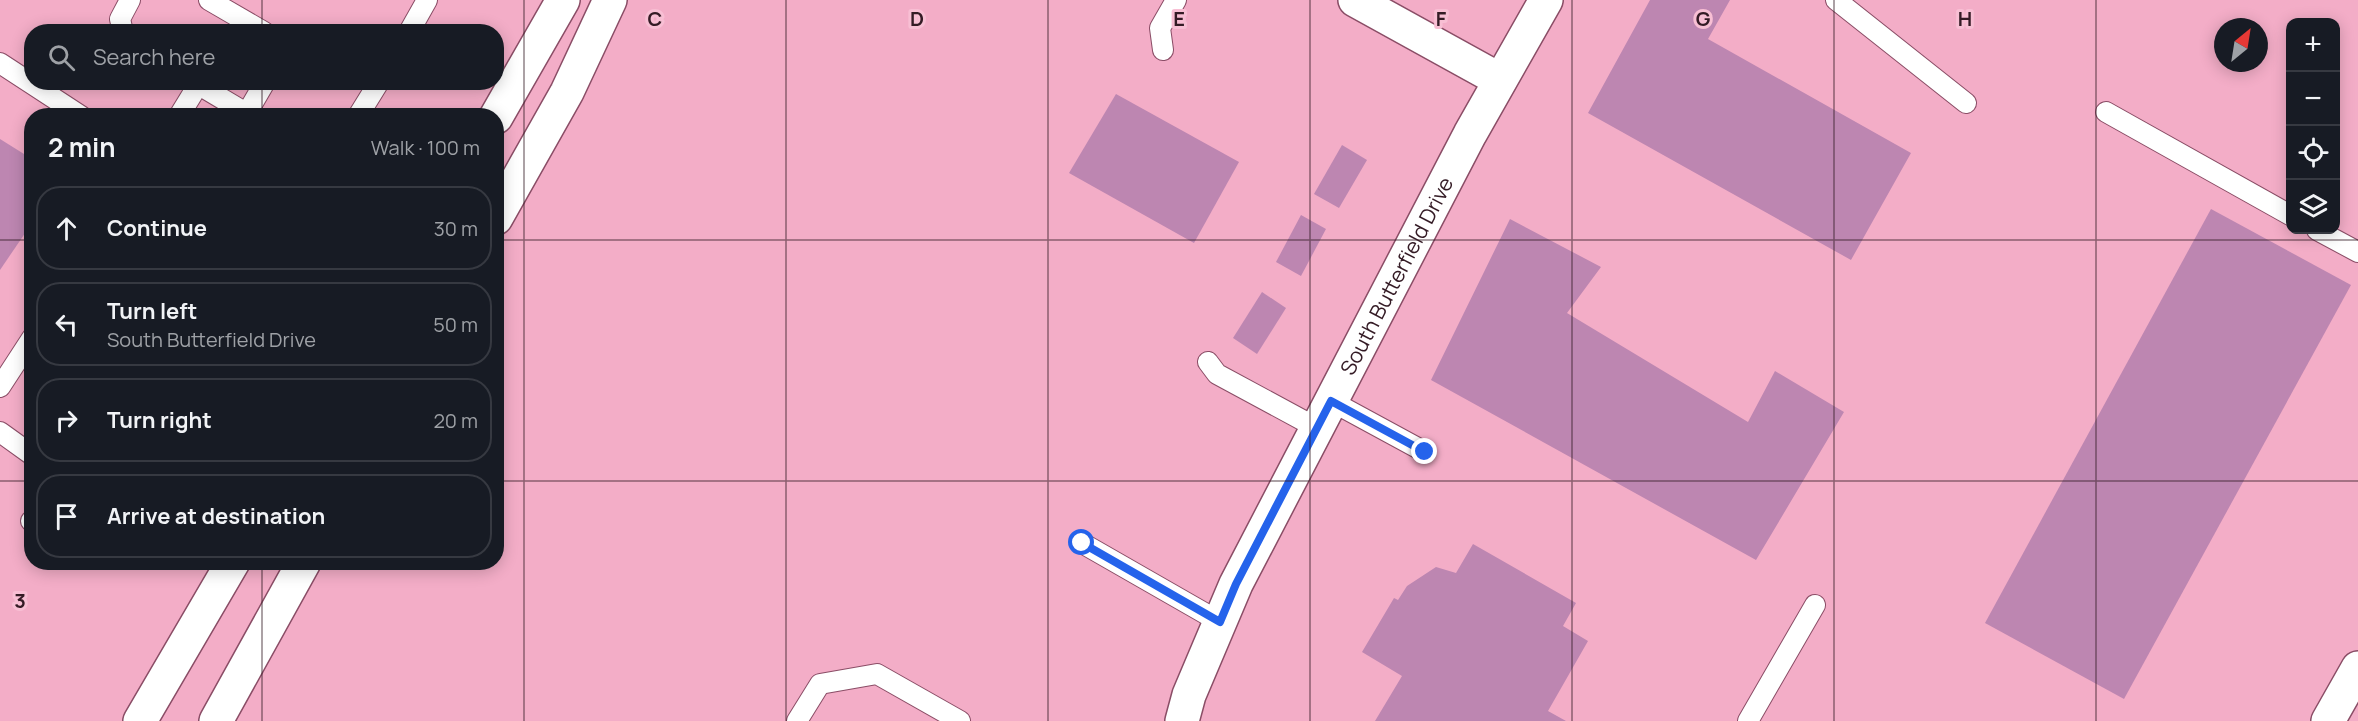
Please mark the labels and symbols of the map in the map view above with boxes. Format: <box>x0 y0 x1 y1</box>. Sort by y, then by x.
text: C <box>648 5 662 32</box>
text: D <box>910 5 924 32</box>
text: E <box>1173 5 1185 32</box>
text: F <box>1436 5 1447 32</box>
text: G <box>1696 5 1711 32</box>
text: H <box>1958 5 1972 32</box>
north arrow <box>2214 18 2268 72</box>
street label: South Butterfield Drive <box>1333 172 1459 379</box>
route end <box>1411 438 1437 464</box>
route start <box>1068 529 1094 555</box>
text: 3 <box>14 587 26 614</box>

